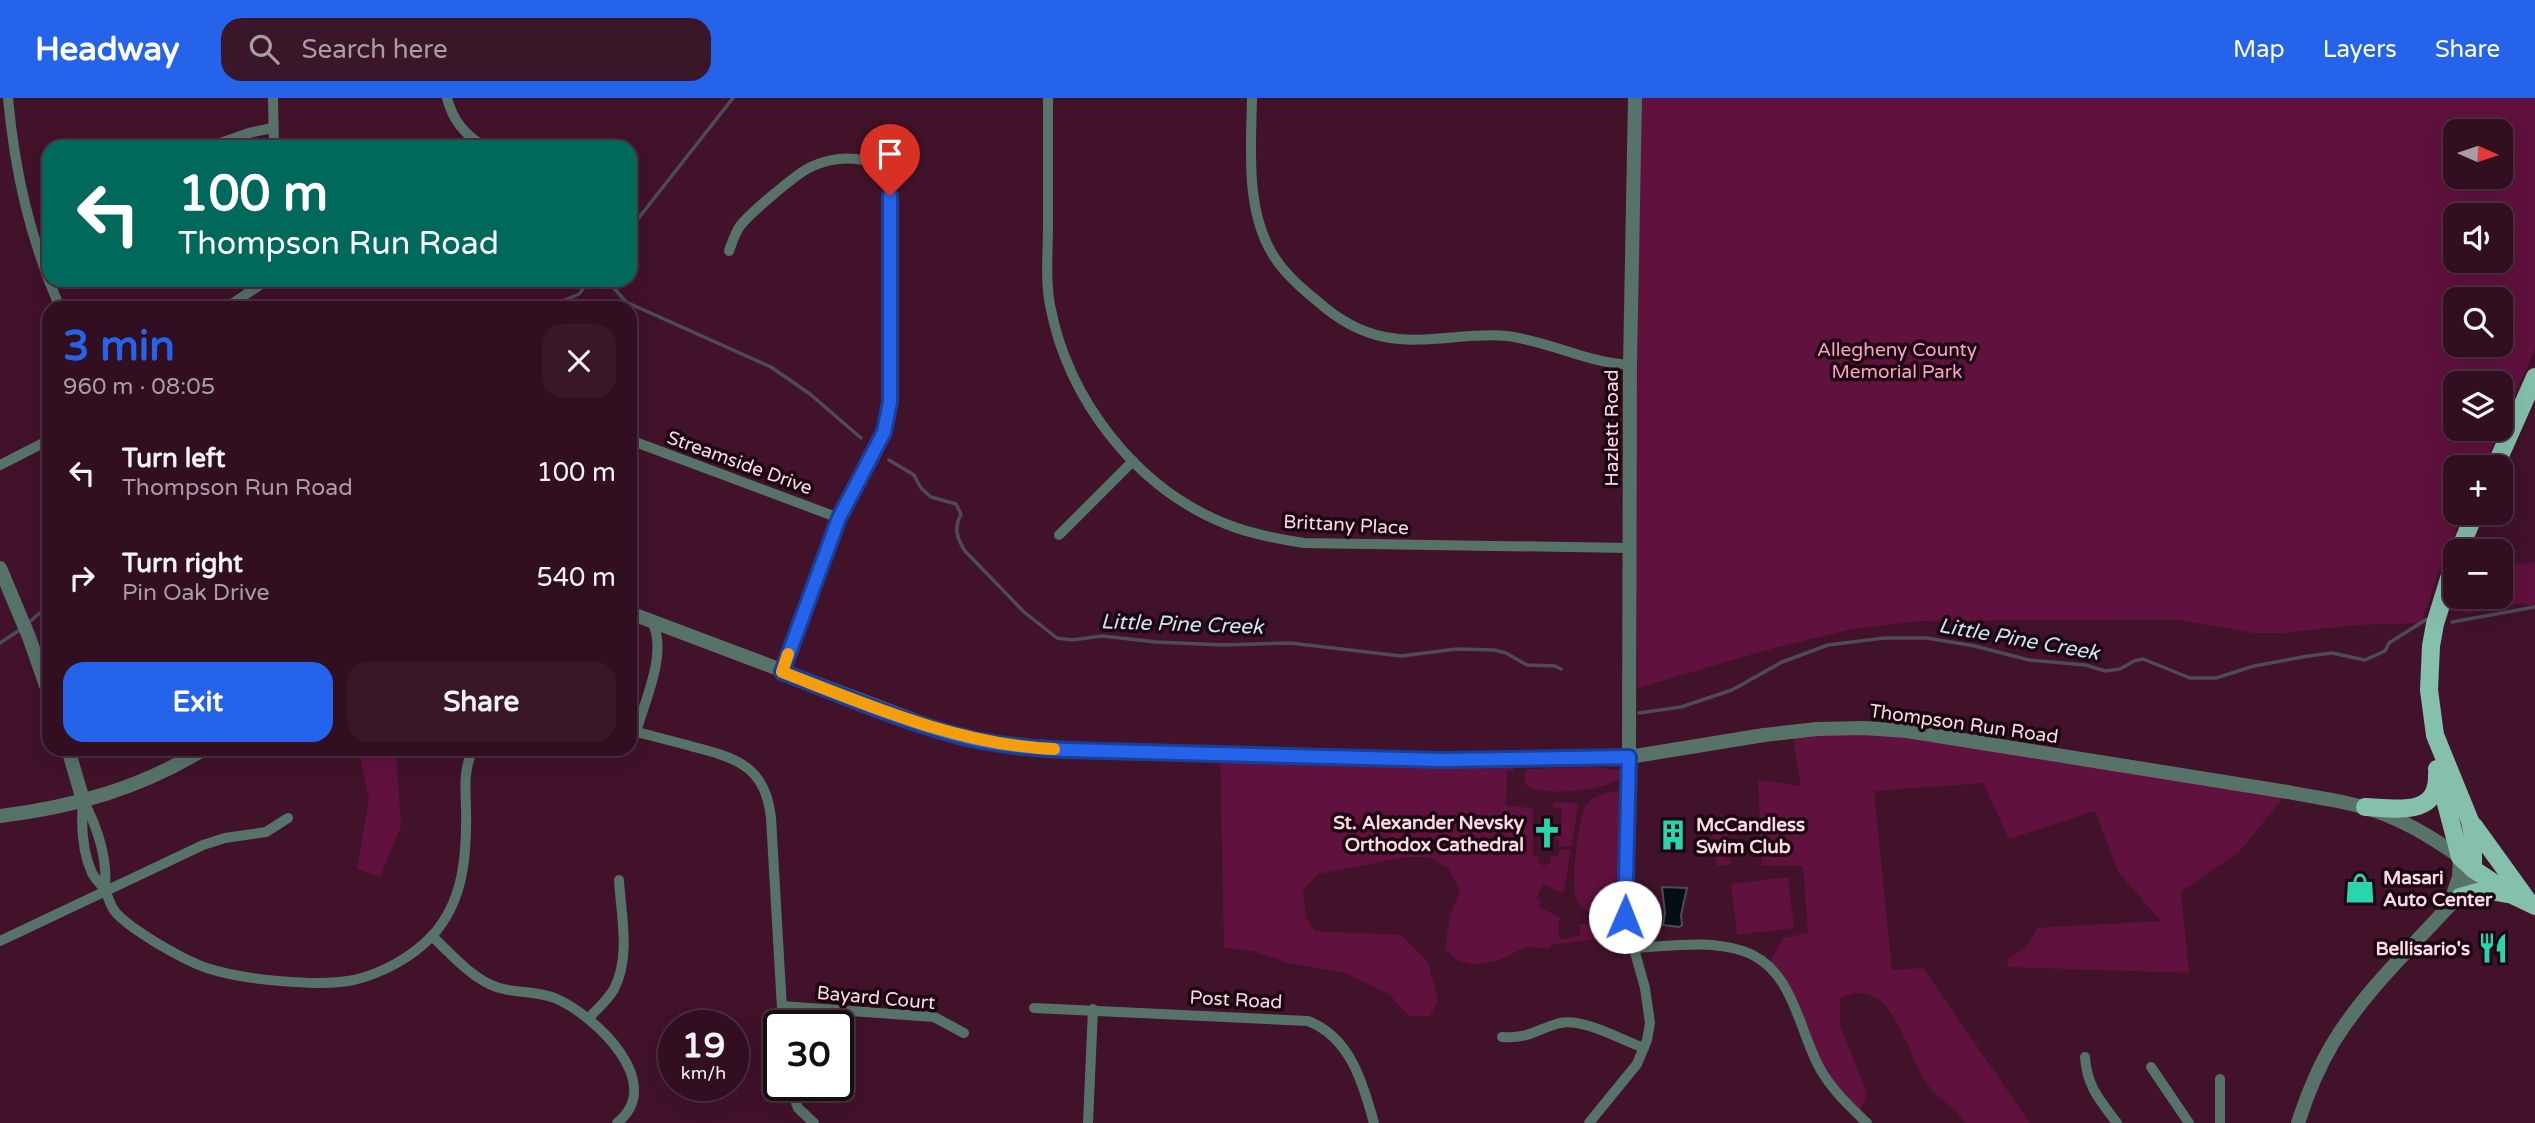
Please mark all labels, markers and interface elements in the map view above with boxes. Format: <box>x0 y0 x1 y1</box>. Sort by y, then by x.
search box <box>221 18 711 81</box>
text: Headway <box>35 30 179 69</box>
icon: search <box>245 30 283 68</box>
text: Search here <box>301 34 448 65</box>
text: Map <box>2233 35 2285 64</box>
text: Layers <box>2323 35 2397 64</box>
text: Share <box>2435 35 2500 64</box>
north arrow <box>2443 119 2513 189</box>
map controls <box>2443 119 2513 609</box>
pin <box>860 124 920 196</box>
icon: arrive <box>871 135 909 173</box>
text: 100 m <box>178 165 328 224</box>
icon: left <box>63 168 154 259</box>
button: sound <box>2443 203 2513 273</box>
text: Thompson Run Road <box>178 225 499 263</box>
button: search <box>2443 287 2513 357</box>
text: 3 min <box>63 321 175 372</box>
button: close <box>542 324 616 398</box>
park label: Allegheny County Memorial Park <box>1817 339 1977 383</box>
street label: Hazlett Road <box>1601 369 1623 487</box>
button: layers <box>2443 371 2513 441</box>
text: 960 m · 08:05 <box>63 373 215 401</box>
street label: Streamside Drive <box>664 426 815 499</box>
text: Turn left <box>122 443 225 474</box>
icon: left <box>63 454 101 492</box>
button: + <box>2443 455 2513 525</box>
text: 100 m <box>536 457 616 488</box>
text: Thompson Run Road <box>122 474 353 502</box>
street label: Brittany Place <box>1283 511 1409 539</box>
button: − <box>2443 539 2513 609</box>
text: Turn right <box>122 548 243 579</box>
icon: right <box>63 559 101 597</box>
text: 540 m <box>536 562 616 593</box>
text: Pin Oak Drive <box>122 579 270 607</box>
water label: Little Pine Creek <box>1100 609 1265 640</box>
water label: Little Pine Creek <box>1937 613 2103 666</box>
button: Exit <box>63 662 333 742</box>
button: Share <box>347 662 616 742</box>
street label: Thompson Run Road <box>1868 700 2060 748</box>
place label: St. Alexander Nevsky Orthodox Cathedral <box>1333 812 1525 856</box>
place label: McCandless Swim Club <box>1696 814 1805 858</box>
church icon: St. Alexander Nevsky Orthodox Cathedral <box>1530 816 1564 850</box>
building icon: McCandless Swim Club <box>1656 818 1690 852</box>
place label: Masari Auto Center <box>2383 867 2493 911</box>
shop icon: Masari Auto Center <box>2343 871 2377 905</box>
position arrow <box>1588 880 1662 954</box>
restaurant icon: Bellisario's <box>2476 931 2510 965</box>
place label: Bellisario's <box>2376 938 2470 960</box>
street label: Bayard Court <box>816 982 936 1014</box>
street label: Post Road <box>1189 987 1283 1013</box>
speed limit sign: 30 <box>763 1010 854 1101</box>
text: 19 <box>682 1025 725 1067</box>
text: km/h <box>681 1062 726 1084</box>

